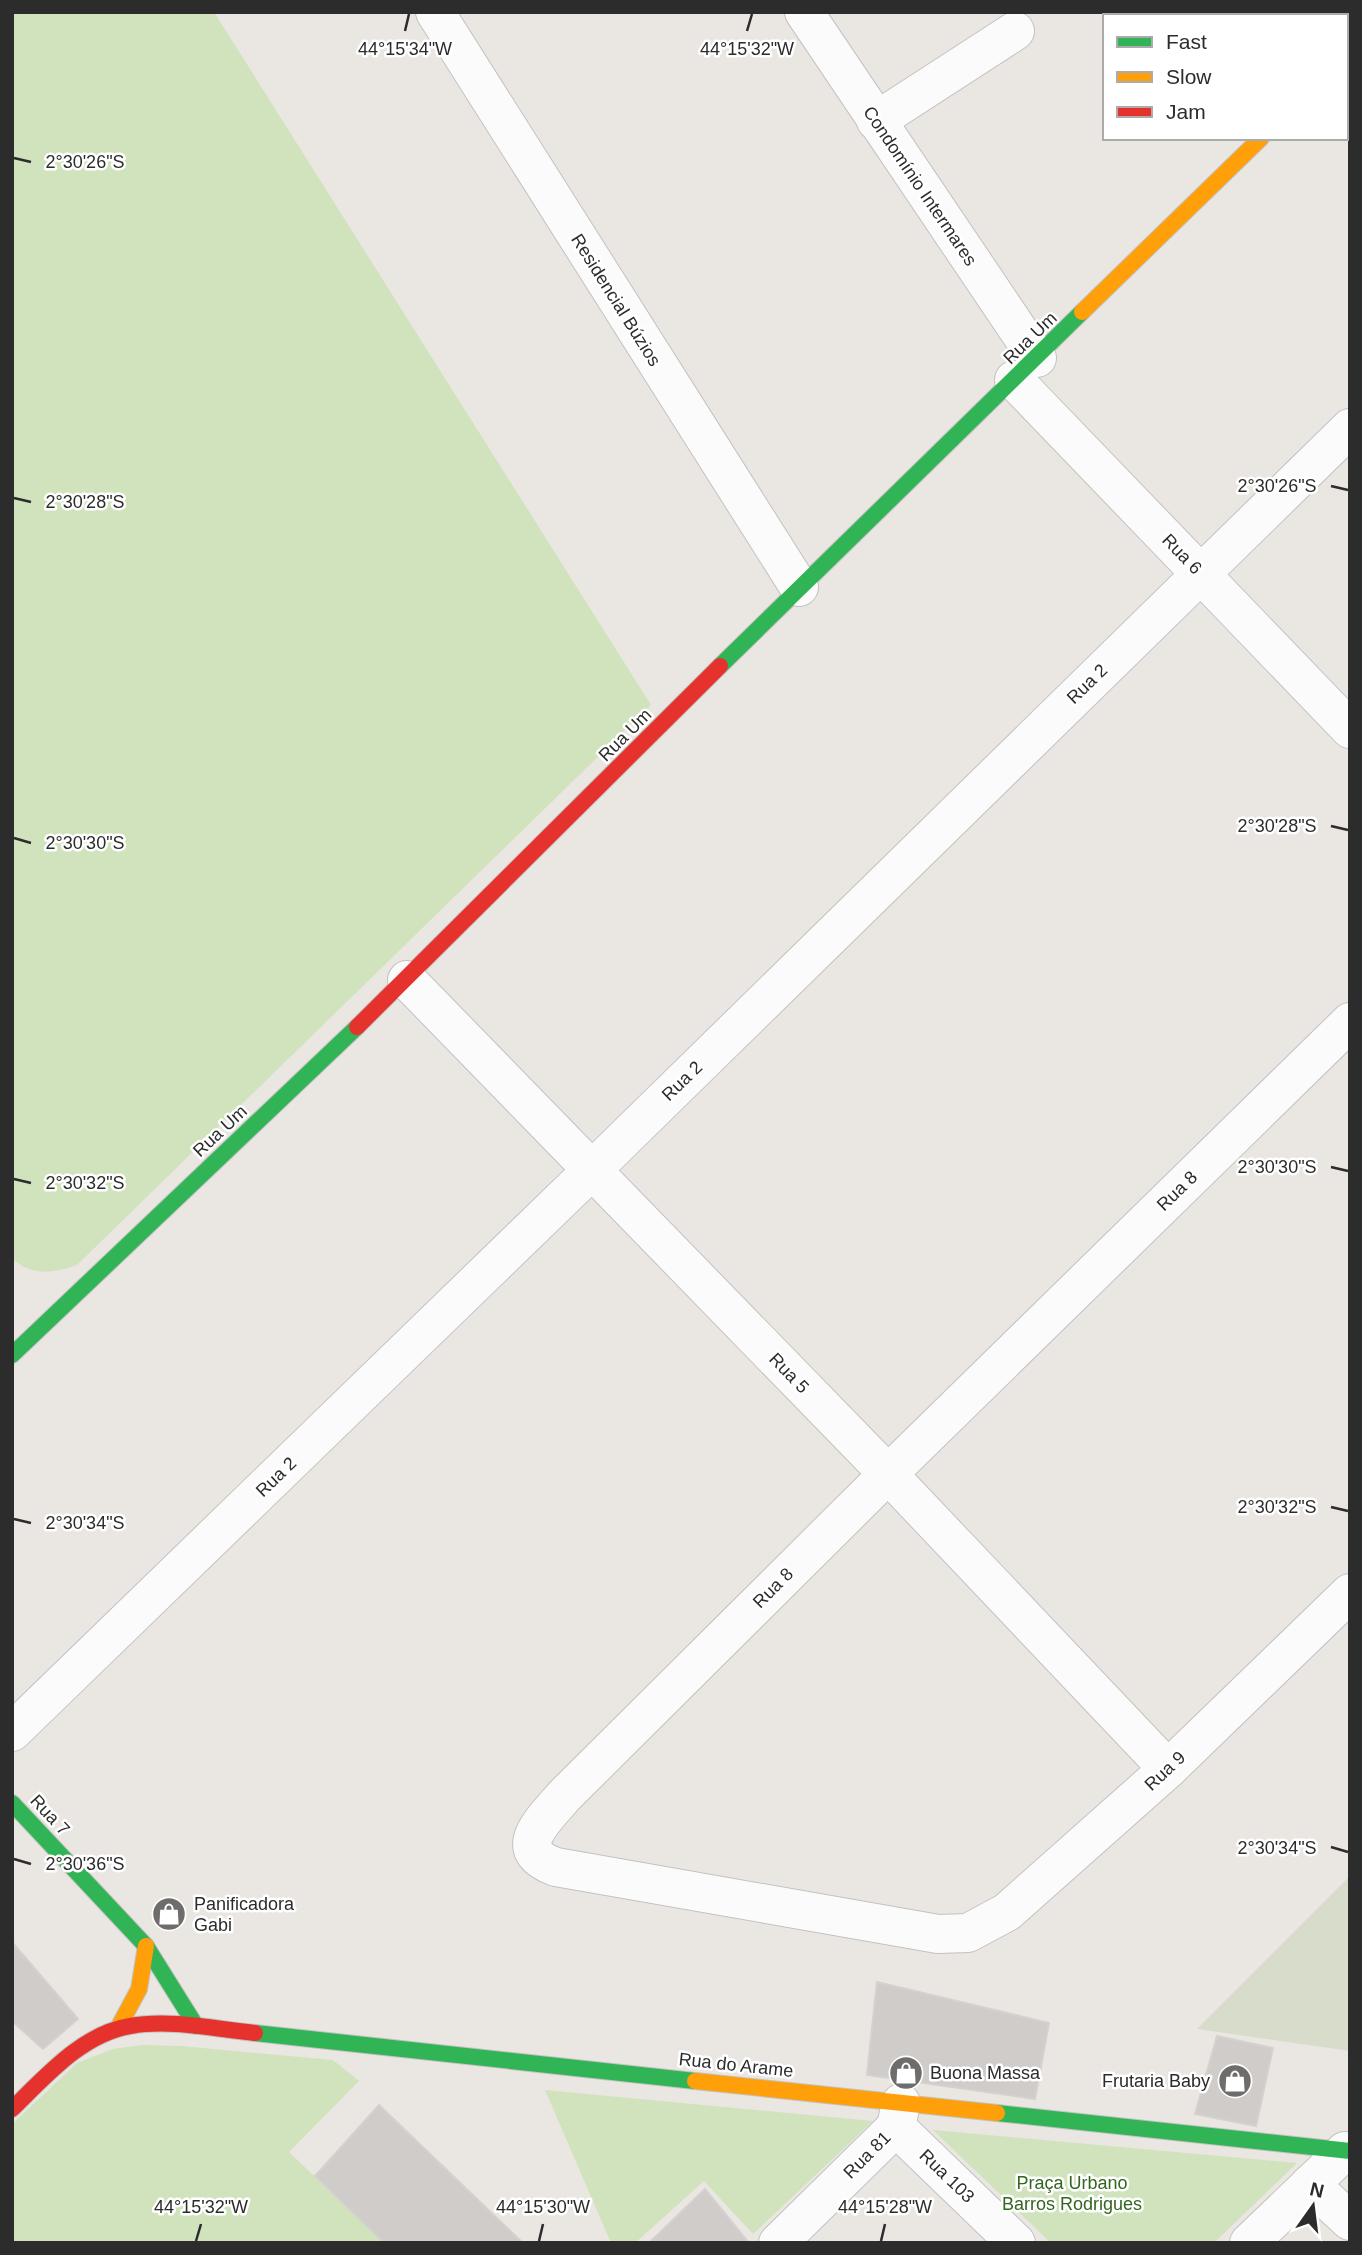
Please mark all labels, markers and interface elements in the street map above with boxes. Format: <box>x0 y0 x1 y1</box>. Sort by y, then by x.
legend <box>1103 14 1348 140</box>
text: Fast <box>1166 30 1207 53</box>
text: 44°15'34"W <box>358 39 452 59</box>
text: 44°15'32"W <box>700 39 794 59</box>
text: Slow <box>1166 65 1212 88</box>
text: Jam <box>1166 100 1206 123</box>
street label: Condomínio Intermares <box>859 102 981 270</box>
text: 2°30'26"S <box>45 152 125 172</box>
street label: Residencial Búzios <box>567 230 665 370</box>
street label: Rua Um <box>999 308 1061 368</box>
text: 2°30'26"S <box>1237 476 1317 496</box>
text: 2°30'28"S <box>45 492 125 512</box>
street label: Rua 6 <box>1158 530 1206 578</box>
street label: Rua 2 <box>1063 660 1111 708</box>
street label: Rua Um <box>595 705 655 765</box>
text: 2°30'28"S <box>1237 816 1317 836</box>
text: 2°30'30"S <box>45 833 125 853</box>
street label: Rua 2 <box>658 1057 706 1105</box>
street label: Rua Um <box>189 1101 251 1161</box>
text: 2°30'30"S <box>1237 1157 1317 1177</box>
street label: Rua 8 <box>1153 1167 1201 1215</box>
text: 2°30'32"S <box>45 1173 125 1193</box>
street label: Rua 5 <box>765 1349 813 1397</box>
street label: Rua 2 <box>252 1453 300 1501</box>
text: 2°30'32"S <box>1237 1497 1317 1517</box>
text: 2°30'34"S <box>45 1513 125 1533</box>
street label: Rua 8 <box>749 1564 797 1612</box>
street label: Rua 9 <box>1141 1747 1189 1795</box>
street label: Rua 7 <box>26 1791 74 1839</box>
text: 2°30'34"S <box>1237 1838 1317 1858</box>
text: 2°30'36"S <box>45 1854 125 1874</box>
place label: Panificadora Gabi <box>194 1894 295 1935</box>
shop icon: Panificadora Gabi <box>150 1895 188 1933</box>
street label: Rua do Arame <box>678 2049 794 2081</box>
shop icon: Buona Massa <box>887 2054 925 2092</box>
shop icon: Frutaria Baby <box>1216 2062 1254 2100</box>
place label: Buona Massa <box>930 2063 1041 2083</box>
place label: Frutaria Baby <box>1102 2071 1210 2091</box>
street label: Rua 81 <box>839 2127 895 2183</box>
street label: Rua 103 <box>916 2145 978 2207</box>
north arrow <box>1278 2171 1348 2241</box>
park label: Praça Urbano Barros Rodrigues <box>1002 2173 1142 2214</box>
text: N <box>1308 2178 1326 2202</box>
text: 44°15'32"W <box>154 2197 248 2217</box>
text: 44°15'30"W <box>496 2197 590 2217</box>
text: 44°15'28"W <box>838 2197 932 2217</box>

